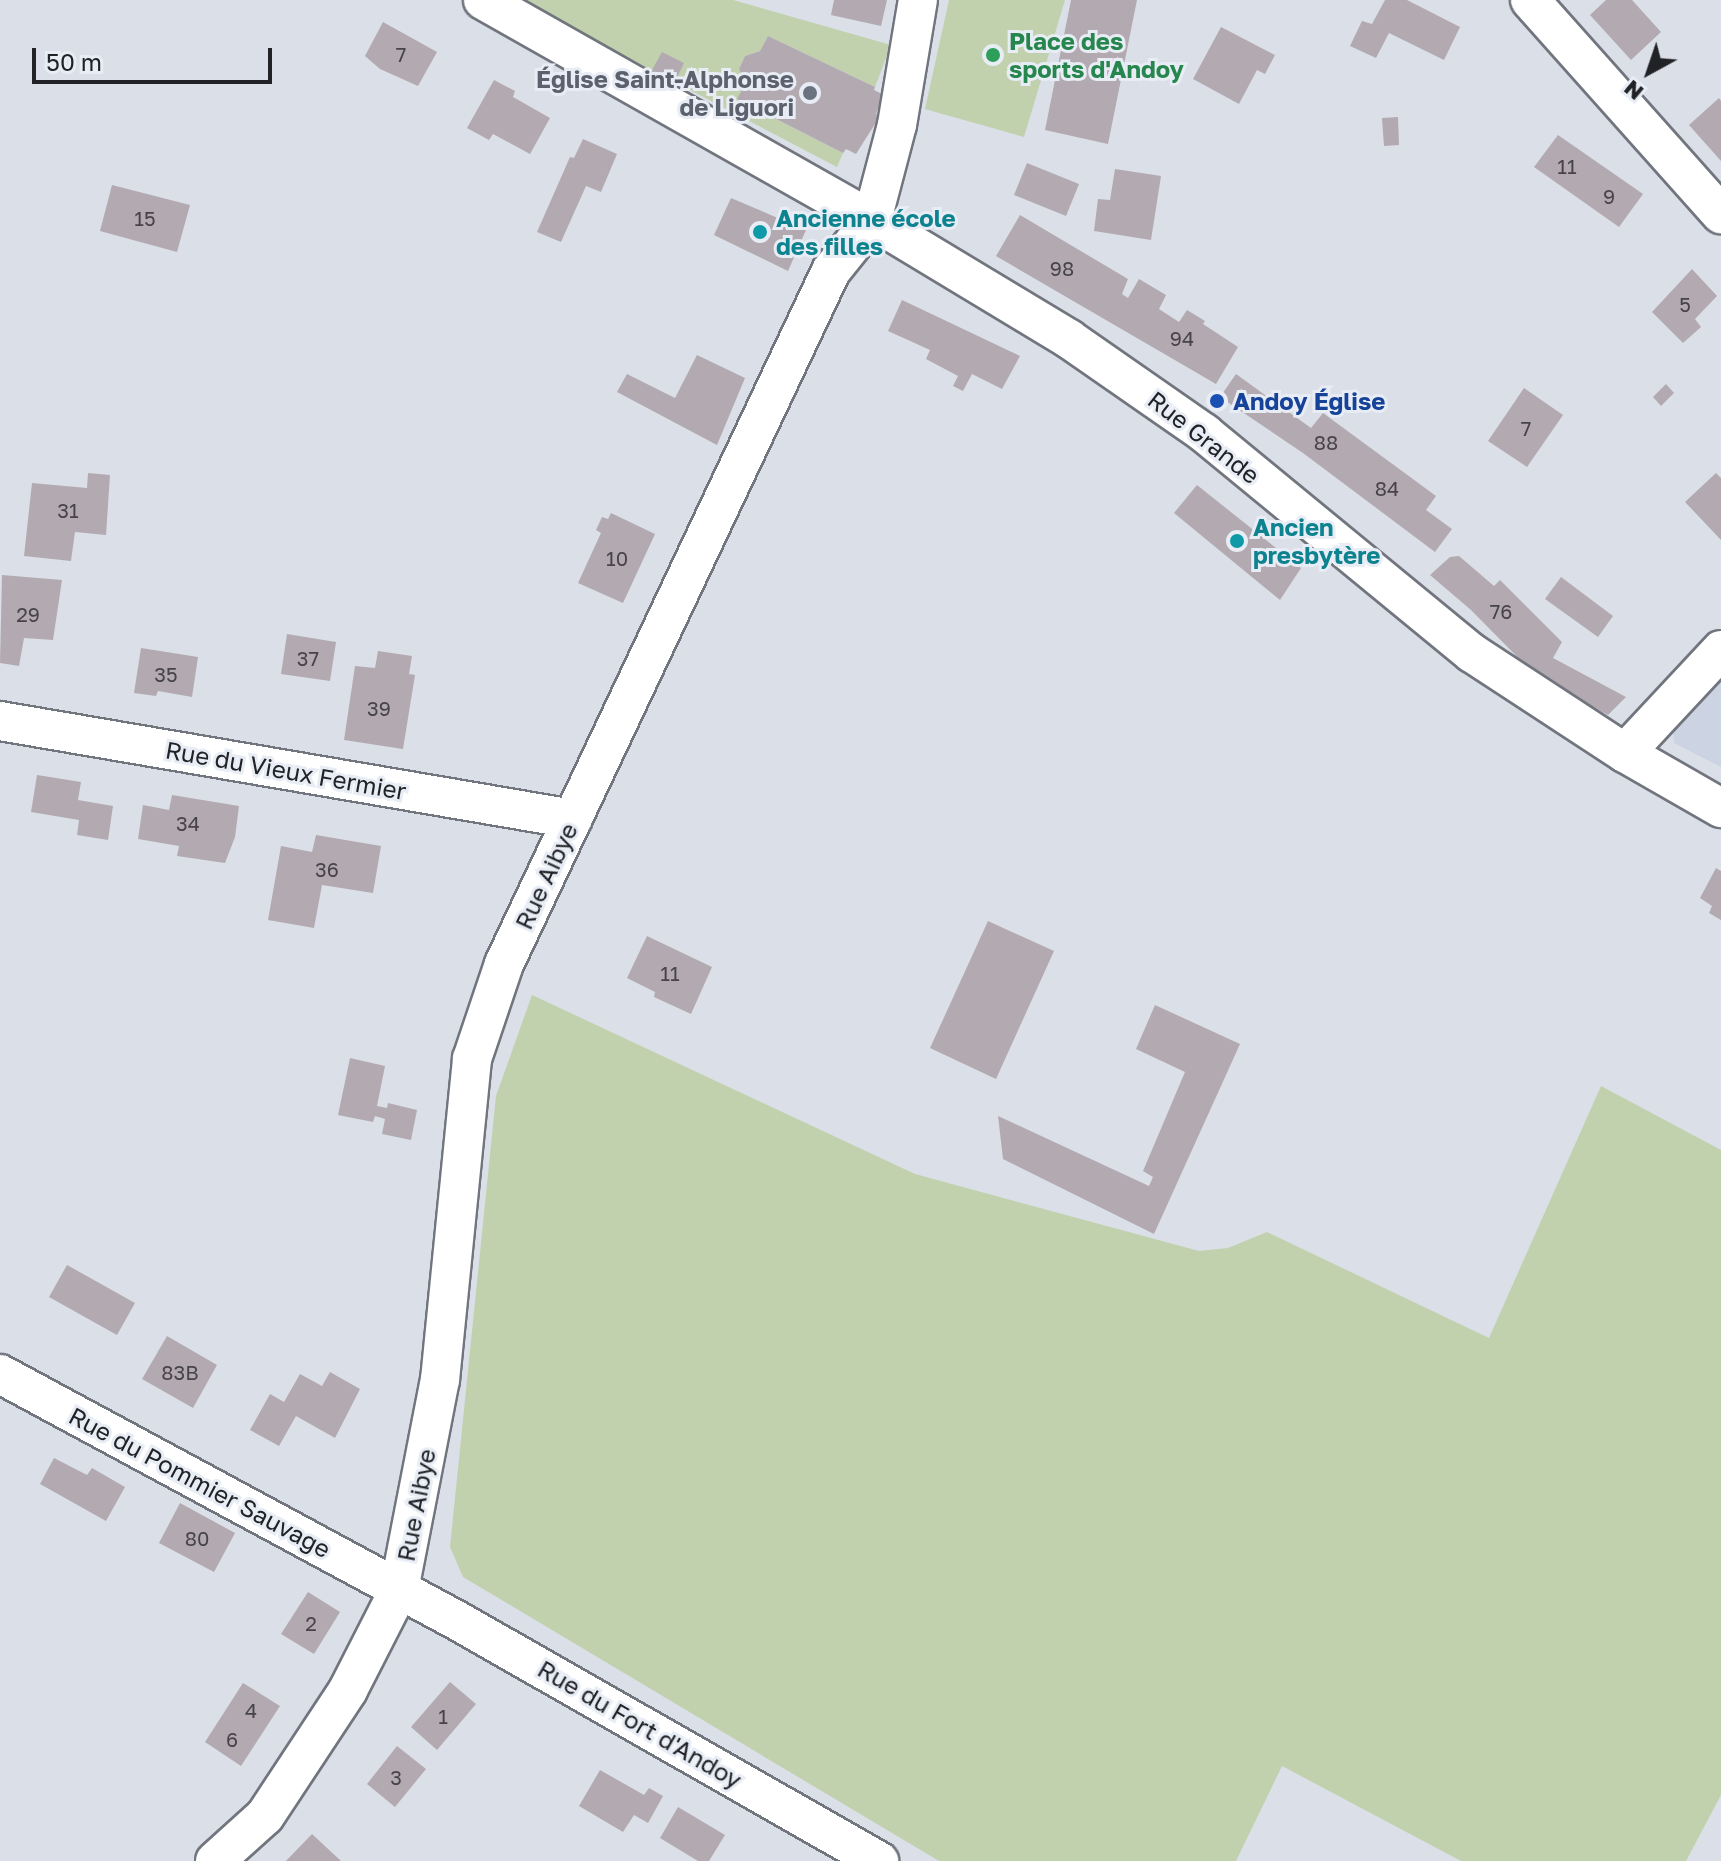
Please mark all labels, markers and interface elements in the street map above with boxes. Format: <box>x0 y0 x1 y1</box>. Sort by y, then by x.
place label: Place des sports d'Andoy <box>1009 27 1184 83</box>
scale bar <box>36 32 276 82</box>
north arrow <box>1609 32 1689 112</box>
house number: 7 <box>396 42 406 66</box>
marker: Place des sports d'Andoy <box>984 46 1002 64</box>
text: 50 m <box>46 47 102 76</box>
place label: Église Saint-Alphonse de Liguori <box>536 65 794 121</box>
text: N <box>1618 75 1648 106</box>
marker: Église Saint-Alphonse de Liguori <box>801 84 819 102</box>
house number: 11 <box>1557 154 1577 178</box>
house number: 9 <box>1603 184 1615 208</box>
place label: Ancienne école des filles <box>776 204 956 260</box>
house number: 15 <box>134 206 156 230</box>
marker: Ancienne école des filles <box>751 223 769 241</box>
house number: 98 <box>1050 256 1074 280</box>
house number: 5 <box>1679 292 1691 316</box>
house number: 94 <box>1170 326 1194 350</box>
street label: Rue Grande <box>1143 385 1265 489</box>
place label: Andoy Église <box>1233 387 1385 415</box>
marker: Andoy Église <box>1208 392 1226 410</box>
house number: 7 <box>1521 416 1531 440</box>
house number: 88 <box>1314 430 1338 454</box>
house number: 84 <box>1375 476 1399 500</box>
house number: 31 <box>57 498 79 522</box>
place label: Ancien presbytère <box>1253 513 1380 569</box>
marker: Ancien presbytère <box>1228 532 1246 550</box>
house number: 10 <box>606 546 628 570</box>
house number: 76 <box>1490 599 1512 623</box>
house number: 29 <box>16 602 40 626</box>
house number: 37 <box>297 646 319 670</box>
house number: 35 <box>154 662 178 686</box>
house number: 39 <box>367 696 391 720</box>
street label: Rue du Vieux Fermier <box>163 735 409 805</box>
house number: 34 <box>176 811 200 835</box>
street label: Rue Aibye <box>509 818 583 934</box>
house number: 36 <box>315 857 339 881</box>
house number: 11 <box>660 961 680 985</box>
house number: 83B <box>161 1360 199 1384</box>
street label: Rue du Pommier Sauvage <box>64 1401 336 1563</box>
street label: Rue Aibye <box>391 1446 441 1564</box>
house number: 80 <box>185 1526 209 1550</box>
house number: 2 <box>305 1611 317 1635</box>
street label: Rue du Fort d'Andoy <box>533 1654 747 1794</box>
house number: 4 <box>245 1698 257 1722</box>
house number: 1 <box>438 1704 448 1728</box>
house number: 6 <box>226 1727 238 1751</box>
house number: 3 <box>390 1765 402 1789</box>

